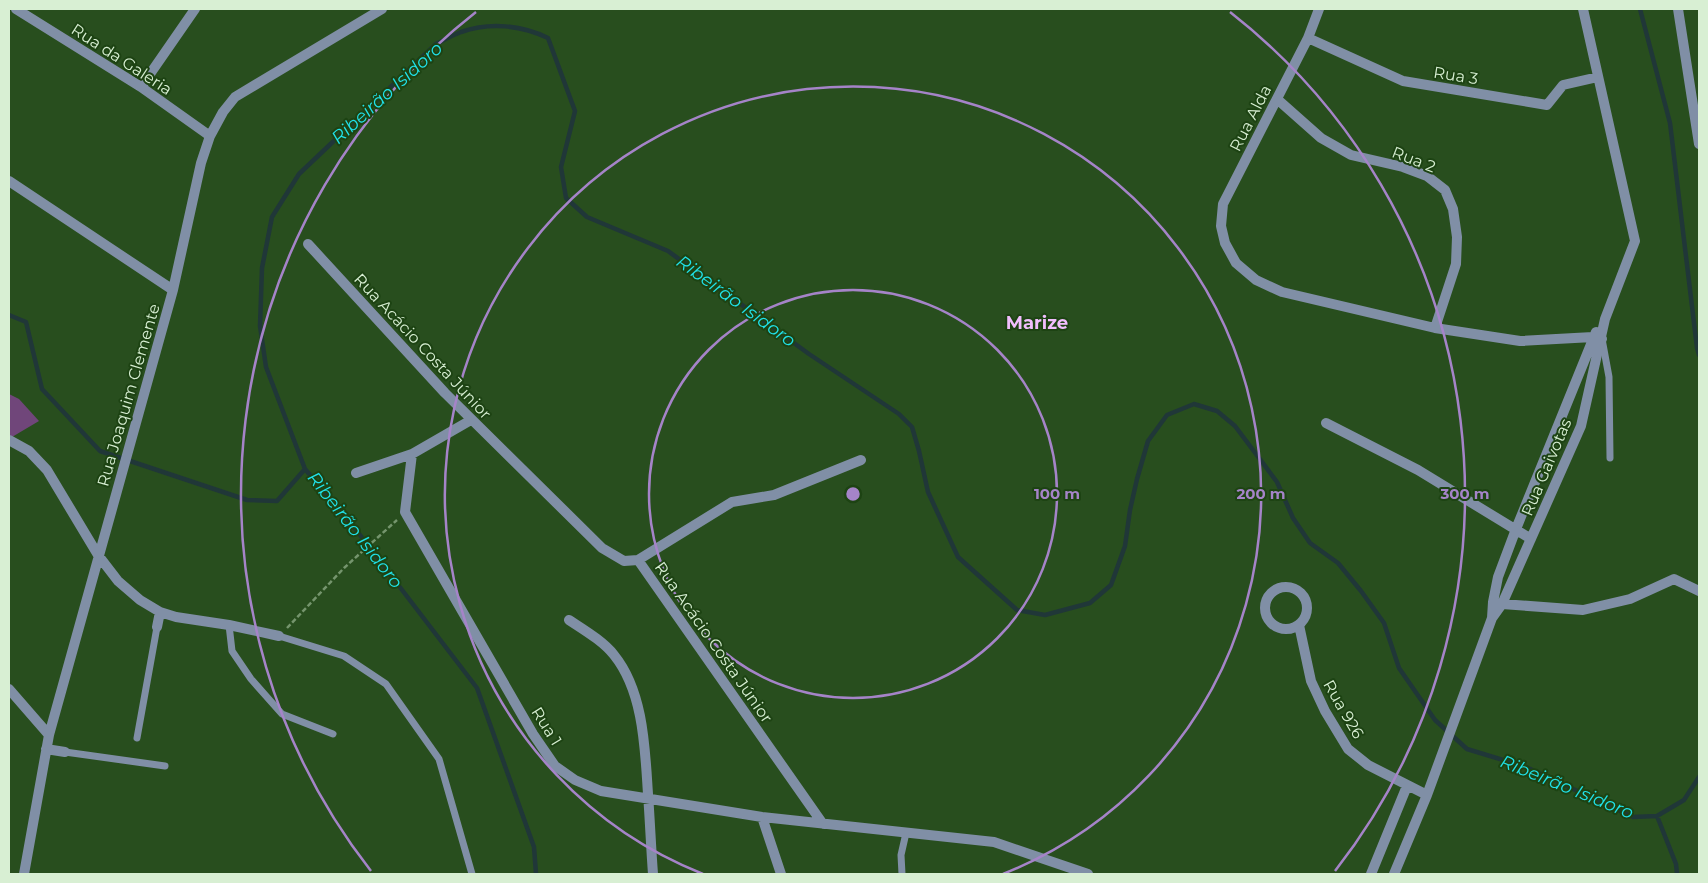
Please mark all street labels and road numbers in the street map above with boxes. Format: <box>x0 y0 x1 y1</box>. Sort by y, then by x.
street label: Rua da Galeria <box>68 20 176 99</box>
street label: Rua 3 <box>1432 63 1480 88</box>
street label: Rua Alda <box>1226 82 1275 155</box>
street label: Rua 2 <box>1389 143 1438 176</box>
street label: Rua Acácio Costa Júnior <box>350 270 495 423</box>
street label: Rua Joaquim Clemente <box>93 302 164 489</box>
street label: Rua Gaivotas <box>1517 415 1576 519</box>
street label: Rua Acácio Costa Júnior <box>651 558 776 726</box>
street label: Rua 926 <box>1319 677 1368 742</box>
street label: Rua 1 <box>527 704 566 749</box>

